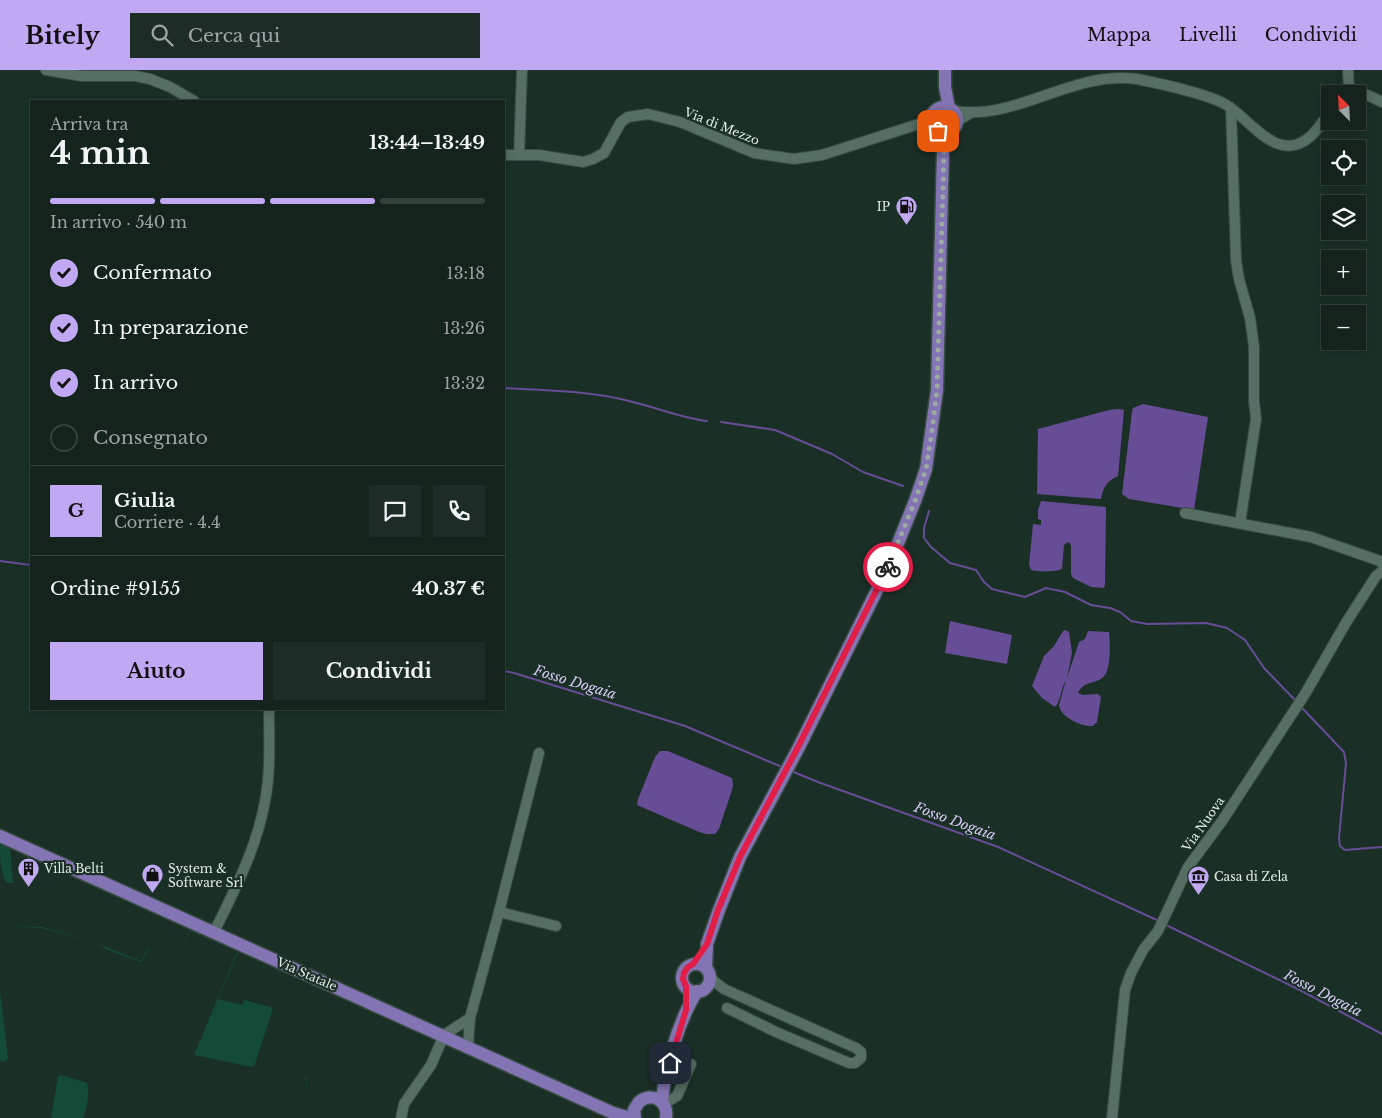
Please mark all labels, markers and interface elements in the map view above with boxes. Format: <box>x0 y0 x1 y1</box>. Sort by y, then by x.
search box <box>130 13 480 58</box>
text: Bitely <box>25 21 100 50</box>
icon: search <box>148 21 176 49</box>
text: Cerca qui <box>188 24 280 47</box>
text: Mappa <box>1087 24 1151 46</box>
text: Livelli <box>1179 24 1237 46</box>
text: Condividi <box>1265 24 1357 46</box>
north arrow <box>1321 85 1366 130</box>
map controls <box>1321 85 1366 350</box>
street label: Via di Mezzo <box>681 104 762 148</box>
pin <box>917 110 959 152</box>
text: Arriva tra <box>50 114 128 134</box>
icon: bag <box>924 117 952 145</box>
text: 13:44–13:49 <box>369 131 485 154</box>
text: 4 min <box>50 133 150 173</box>
button: locate <box>1321 140 1366 185</box>
fuel station icon: IP <box>894 194 918 225</box>
button: layers <box>1321 195 1366 240</box>
place label: IP <box>877 199 890 214</box>
text: In arrivo · 540 m <box>50 212 187 232</box>
button: + <box>1321 250 1366 295</box>
icon: check <box>50 259 78 287</box>
text: Confermato <box>93 261 212 284</box>
text: 13:18 <box>447 263 485 283</box>
button: − <box>1321 305 1366 350</box>
icon: check <box>50 314 78 342</box>
text: In preparazione <box>93 316 249 339</box>
text: 13:26 <box>443 318 485 338</box>
icon: check <box>50 369 78 397</box>
text: In arrivo <box>93 371 178 394</box>
text: 13:32 <box>444 373 485 393</box>
text: Consegnato <box>93 426 208 449</box>
button: chat <box>369 485 421 537</box>
button: phone <box>433 485 485 537</box>
text: Giulia <box>114 489 175 512</box>
text: G <box>68 499 84 522</box>
text: Corriere · 4.4 <box>114 512 221 532</box>
courier <box>863 542 913 592</box>
icon: bike <box>874 553 902 581</box>
text: Ordine #9155 <box>50 577 181 600</box>
text: 40.37 € <box>412 577 485 600</box>
button: Aiuto <box>50 642 263 700</box>
button: Condividi <box>273 642 485 700</box>
water label: Fosso Dogaia <box>531 661 619 703</box>
street label: Via Nuova <box>1178 793 1228 855</box>
water label: Fosso Dogaia <box>911 798 998 844</box>
building icon: Villa Belti <box>16 856 40 887</box>
place label: Villa Belti <box>43 861 104 876</box>
place label: System & Software Srl <box>168 861 243 890</box>
shop icon: System & Software Srl <box>140 863 164 894</box>
museum icon: Casa di Zela <box>1186 864 1210 895</box>
place label: Casa di Zela <box>1214 869 1288 884</box>
street label: Via Statale <box>274 954 339 994</box>
water label: Fosso Dogaia <box>1280 965 1365 1020</box>
pin <box>649 1042 691 1084</box>
icon: home <box>656 1049 684 1077</box>

